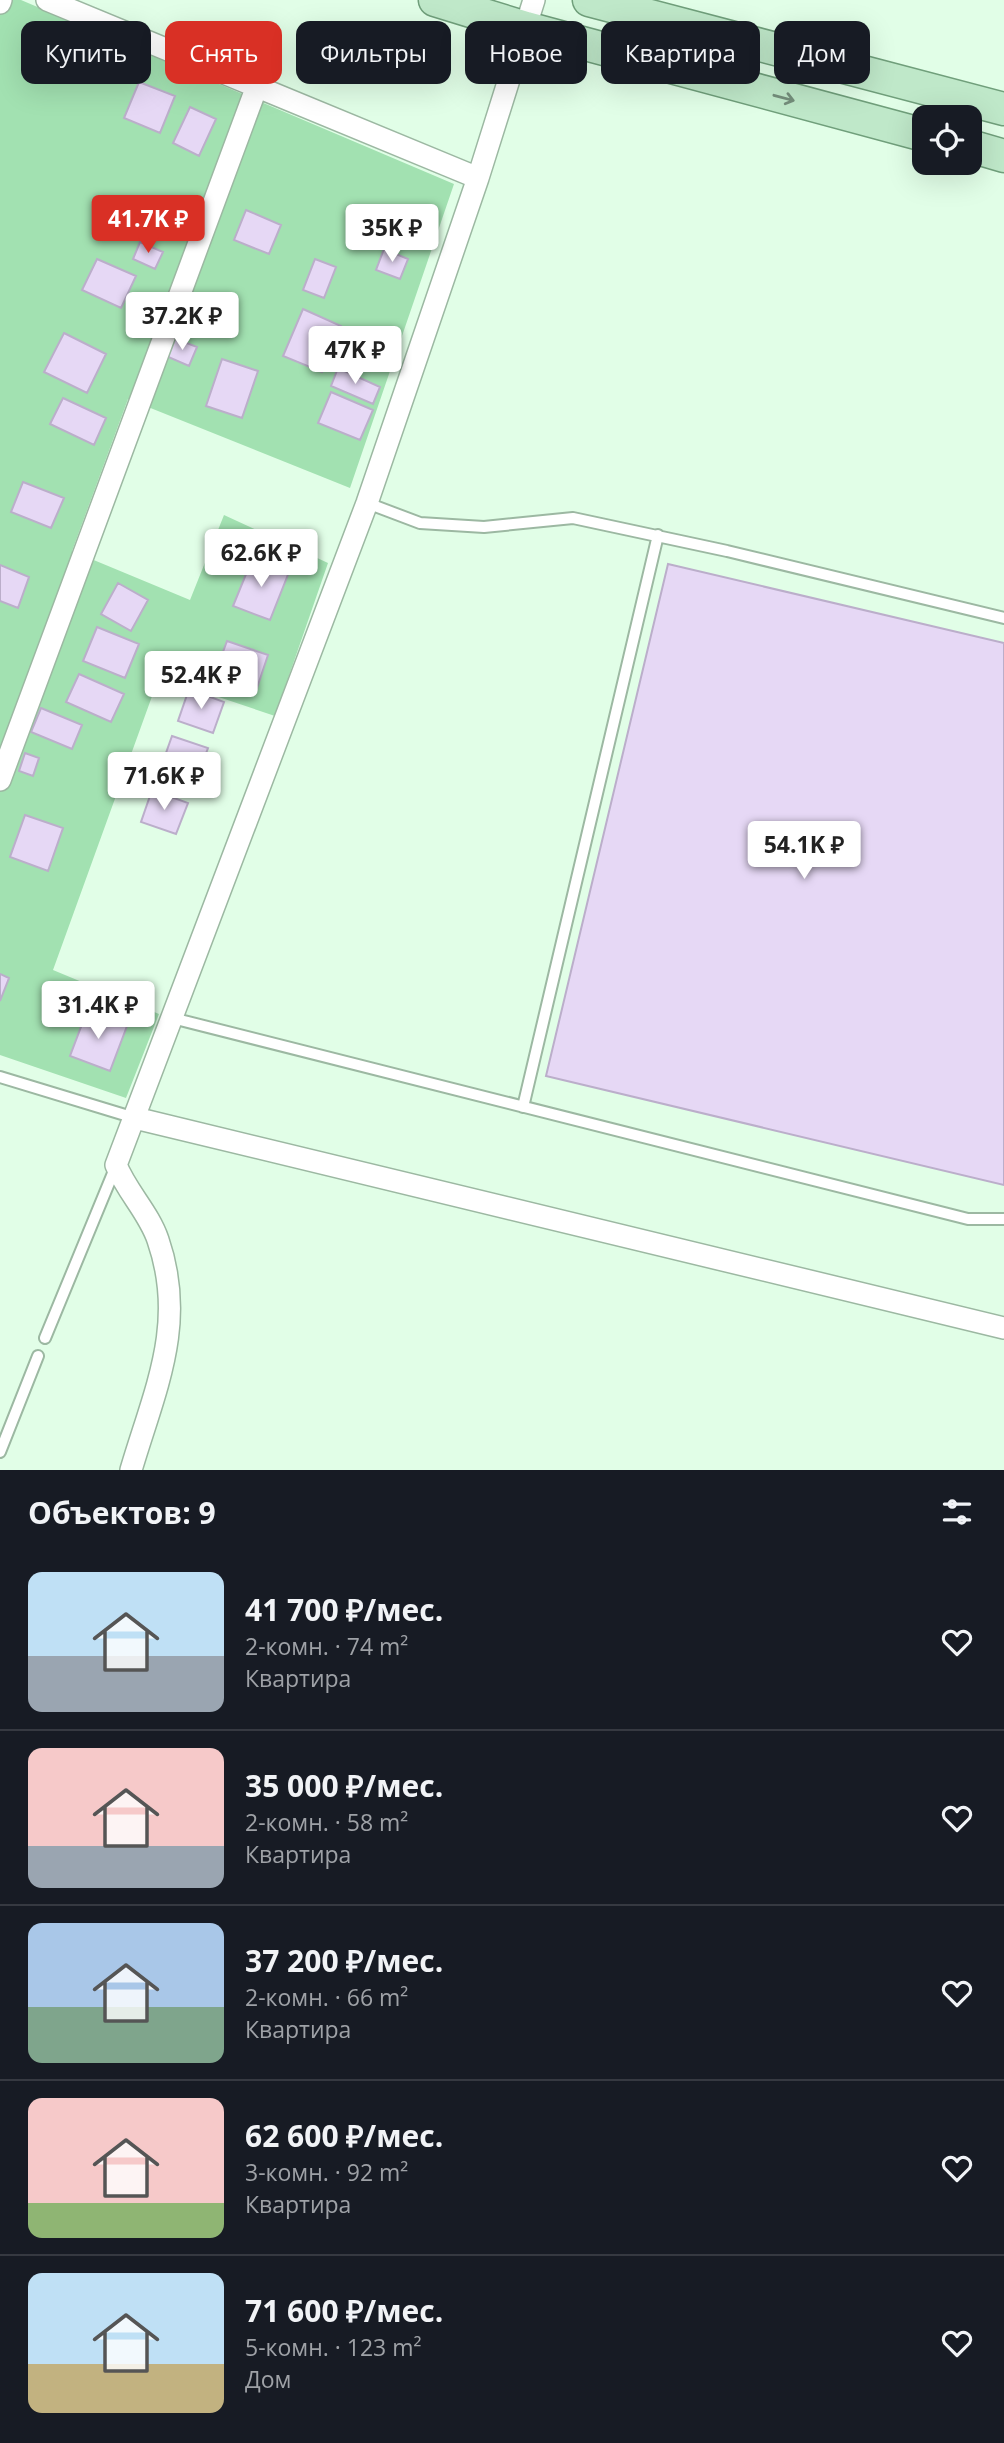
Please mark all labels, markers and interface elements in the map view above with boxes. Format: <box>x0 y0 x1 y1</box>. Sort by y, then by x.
chip: Купить <box>21 21 151 84</box>
chip: Снять <box>165 21 282 84</box>
chip: Фильтры <box>296 21 451 84</box>
chip: Новое <box>465 21 587 84</box>
chip: Квартира <box>601 21 760 84</box>
chip: Дом <box>774 21 870 84</box>
one-way arrow <box>772 92 795 105</box>
map controls <box>912 105 982 175</box>
button: locate <box>912 105 982 175</box>
pin: 41.7K ₽ <box>83 196 213 255</box>
text: 41.7K ₽ <box>108 202 188 234</box>
pin: 35K ₽ <box>343 204 441 264</box>
text: 35K ₽ <box>362 211 422 243</box>
pin: 37.2K ₽ <box>117 292 247 352</box>
text: 37.2K ₽ <box>142 299 222 331</box>
pin: 47K ₽ <box>306 326 404 386</box>
text: 47K ₽ <box>325 333 385 365</box>
pin: 62.6K ₽ <box>196 530 326 589</box>
text: 62.6K ₽ <box>221 536 301 568</box>
pin: 52.4K ₽ <box>136 652 266 711</box>
text: 52.4K ₽ <box>161 658 241 690</box>
pin: 71.6K ₽ <box>99 752 229 812</box>
text: 71.6K ₽ <box>124 759 204 791</box>
pin: 54.1K ₽ <box>739 822 869 881</box>
text: 54.1K ₽ <box>764 828 844 860</box>
pin: 31.4K ₽ <box>33 982 163 1041</box>
text: 31.4K ₽ <box>58 988 138 1020</box>
text: Объектов: 9 <box>28 1492 216 1533</box>
icon: filters <box>938 1493 976 1531</box>
text: 41 700 ₽/мес. <box>245 1589 443 1630</box>
icon: home <box>84 1600 168 1684</box>
icon: heart <box>938 1623 976 1661</box>
text: 2-комн. · 74 m² <box>245 1630 408 1662</box>
text: Квартира <box>245 1662 351 1694</box>
text: 35 000 ₽/мес. <box>245 1765 443 1806</box>
icon: home <box>84 1776 168 1860</box>
icon: heart <box>938 1799 976 1837</box>
text: 2-комн. · 58 m² <box>245 1806 408 1838</box>
text: Квартира <box>245 1838 351 1870</box>
text: 37 200 ₽/мес. <box>245 1940 443 1981</box>
icon: home <box>84 1951 168 2035</box>
icon: heart <box>938 1974 976 2012</box>
text: 2-комн. · 66 m² <box>245 1981 408 2013</box>
text: Квартира <box>245 2013 351 2045</box>
text: 62 600 ₽/мес. <box>245 2115 443 2156</box>
icon: home <box>84 2126 168 2210</box>
icon: heart <box>938 2149 976 2187</box>
text: 3-комн. · 92 m² <box>245 2156 408 2188</box>
text: Квартира <box>245 2188 351 2220</box>
text: 71 600 ₽/мес. <box>245 2290 443 2331</box>
icon: home <box>84 2301 168 2385</box>
icon: heart <box>938 2324 976 2362</box>
text: 5-комн. · 123 m² <box>245 2331 421 2363</box>
text: Дом <box>245 2363 291 2395</box>

